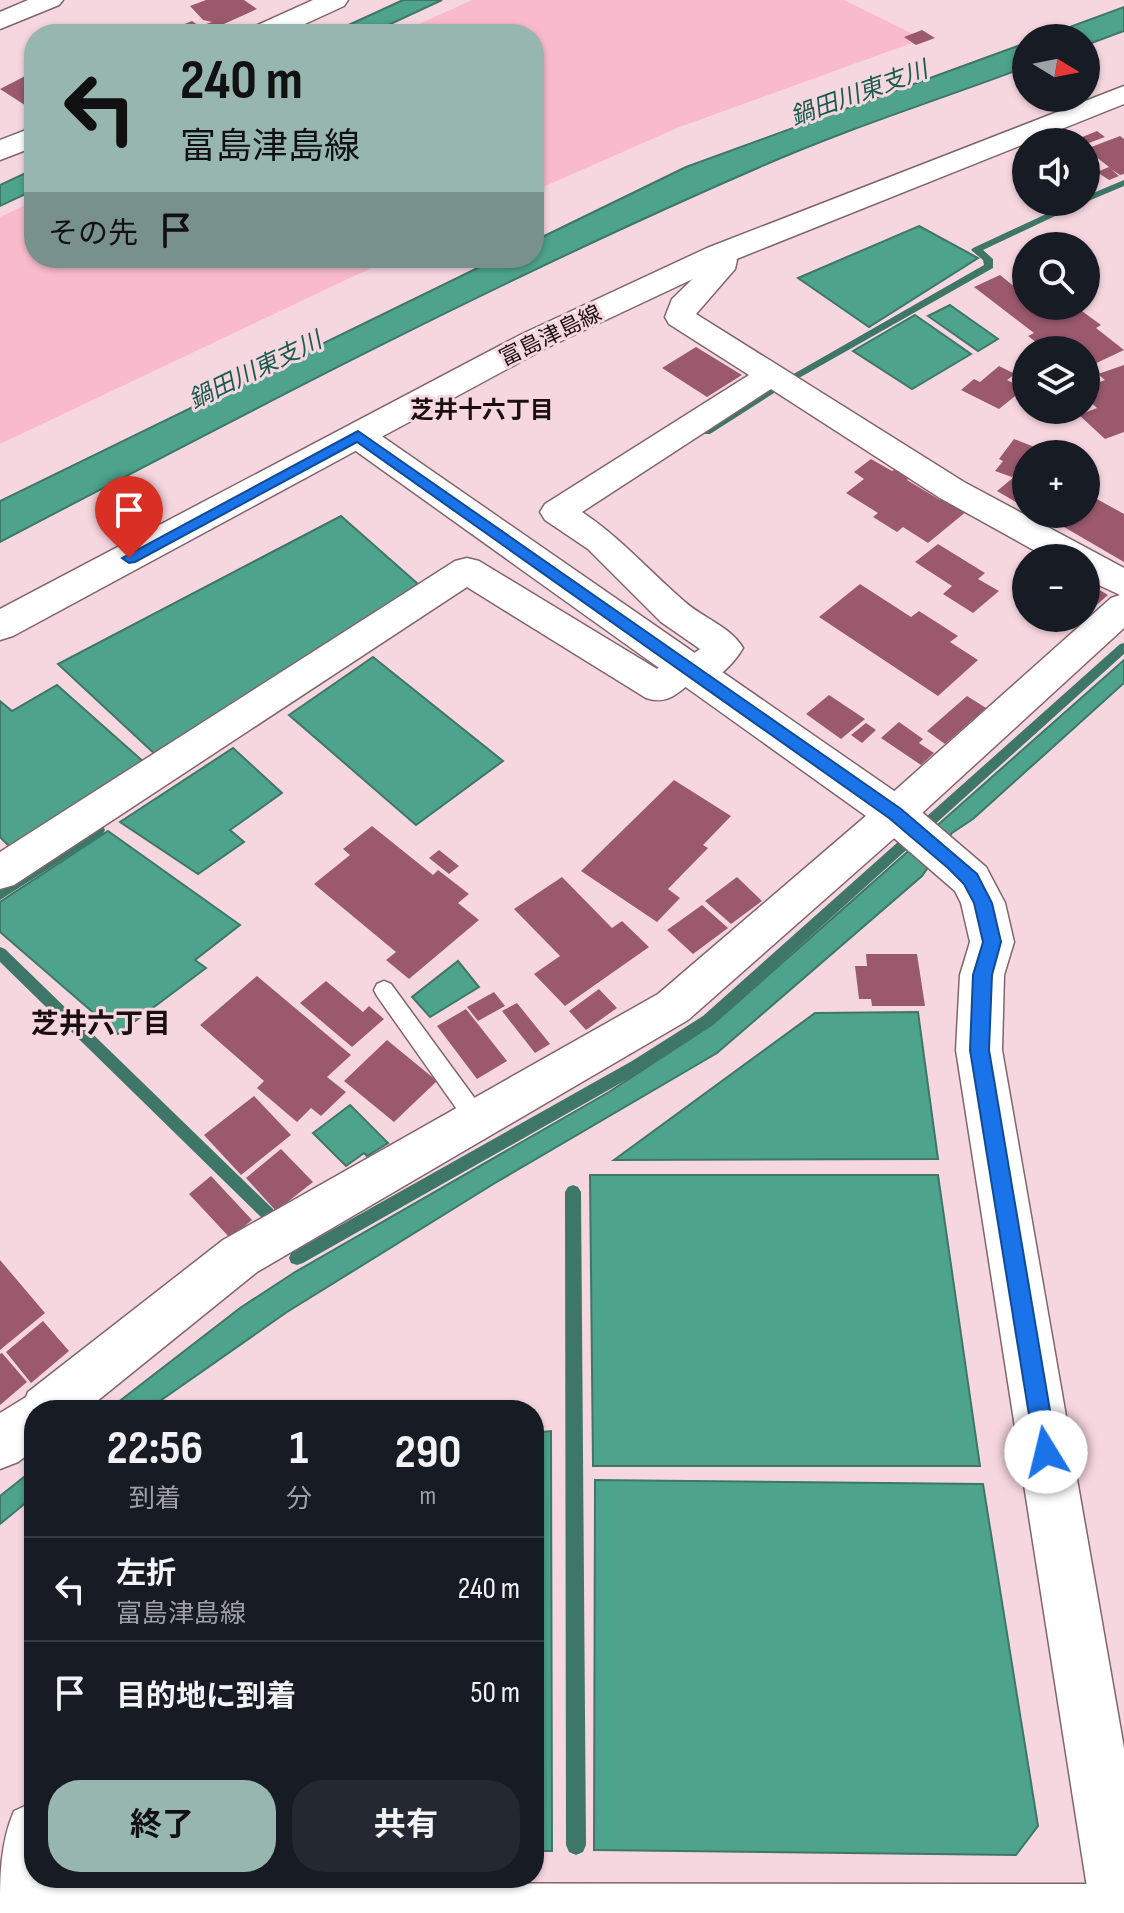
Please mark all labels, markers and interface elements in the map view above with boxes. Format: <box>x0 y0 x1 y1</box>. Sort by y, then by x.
north arrow <box>1012 24 1100 112</box>
map controls <box>1012 24 1100 632</box>
text: 240 m <box>180 48 303 115</box>
water label: 鍋田川東支川 <box>787 54 935 132</box>
icon: left <box>48 56 152 160</box>
text: 富島津島線 <box>180 126 360 169</box>
button: sound <box>1012 128 1100 216</box>
icon: arrive <box>154 208 198 252</box>
text: その先 <box>48 216 138 252</box>
button: search <box>1012 232 1100 320</box>
street label: 富島津島線 <box>495 300 606 373</box>
water label: 鍋田川東支川 <box>184 325 329 415</box>
button: layers <box>1012 336 1100 424</box>
district label: 芝井十六丁目 <box>410 396 554 425</box>
button: + <box>1012 440 1100 528</box>
pin <box>95 476 163 558</box>
icon: arrive <box>107 488 151 532</box>
button: − <box>1012 544 1100 632</box>
district label: 芝井六丁目 <box>31 1008 171 1041</box>
position arrow <box>1004 1410 1088 1494</box>
text: 22:56 <box>107 1420 203 1477</box>
text: 1 <box>290 1420 308 1477</box>
text: 290 <box>395 1424 461 1481</box>
text: m <box>420 1481 436 1512</box>
text: 到着 <box>129 1484 181 1515</box>
text: 分 <box>286 1484 312 1515</box>
text: 左折 <box>116 1556 176 1592</box>
icon: left <box>48 1567 92 1611</box>
text: 240 m <box>458 1571 520 1607</box>
text: 富島津島線 <box>116 1599 246 1630</box>
icon: arrive <box>48 1671 92 1715</box>
text: 50 m <box>471 1675 520 1711</box>
text: 目的地に到着 <box>116 1679 296 1715</box>
button: 終了 <box>48 1780 276 1872</box>
button: 共有 <box>292 1780 520 1872</box>

